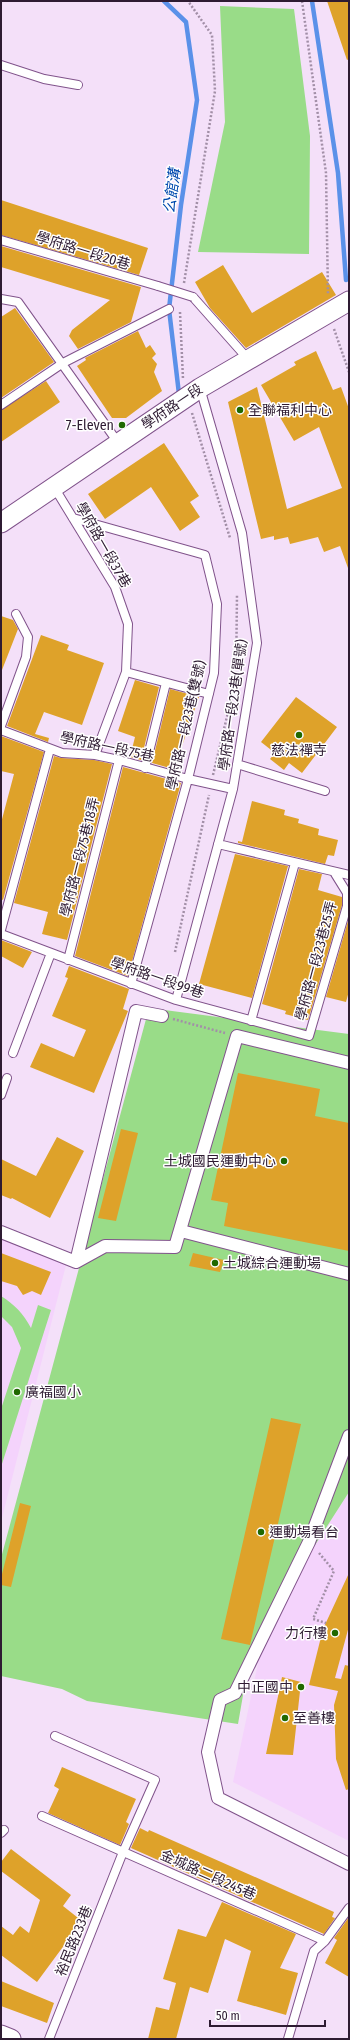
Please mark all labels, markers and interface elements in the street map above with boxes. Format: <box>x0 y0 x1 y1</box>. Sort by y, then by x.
water label: 公館溝 <box>160 165 184 215</box>
street label: 學府路一段20巷 <box>34 229 132 273</box>
street label: 學府路一段 <box>138 380 206 434</box>
place label: 全聯福利中心 <box>248 402 332 419</box>
marker: 全聯福利中心 <box>235 405 245 415</box>
place label: 7-Eleven <box>66 417 114 434</box>
marker: 7-Eleven <box>117 420 127 430</box>
street label: 學府路一段37巷 <box>72 499 134 591</box>
street label: 學府路一段23巷(單號) <box>215 638 251 772</box>
street label: 學府路一段23巷(雙號) <box>163 658 209 792</box>
street label: 學府路一段75巷 <box>58 729 156 765</box>
marker: 慈法禪寺 <box>294 730 304 740</box>
place label: 慈法禪寺 <box>271 742 327 759</box>
street label: 學府路一段75巷18弄 <box>57 796 103 918</box>
street label: 學府路一段23巷25弄 <box>292 899 340 1023</box>
street label: 學府路一段99巷 <box>108 954 206 1002</box>
place label: 土城國民運動中心 <box>164 1153 276 1170</box>
marker: 土城國民運動中心 <box>279 1156 289 1166</box>
place label: 土城綜合運動場 <box>223 1255 321 1272</box>
marker: 土城綜合運動場 <box>210 1258 220 1268</box>
place label: 廣福國小 <box>25 1384 81 1401</box>
marker: 廣福國小 <box>12 1387 22 1397</box>
place label: 運動場看台 <box>269 1524 339 1541</box>
marker: 運動場看台 <box>256 1527 266 1537</box>
place label: 力行樓 <box>285 1625 327 1642</box>
marker: 力行樓 <box>330 1628 340 1638</box>
place label: 中正國中 <box>237 1679 293 1696</box>
marker: 中正國中 <box>296 1682 306 1692</box>
place label: 至善樓 <box>293 1710 335 1727</box>
marker: 至善樓 <box>280 1713 290 1723</box>
street label: 金城路二段245巷 <box>158 1846 258 1904</box>
street label: 裕民路233巷 <box>52 1903 96 1979</box>
scale bar <box>210 2002 325 2028</box>
text: 50 m <box>216 2009 240 2023</box>

